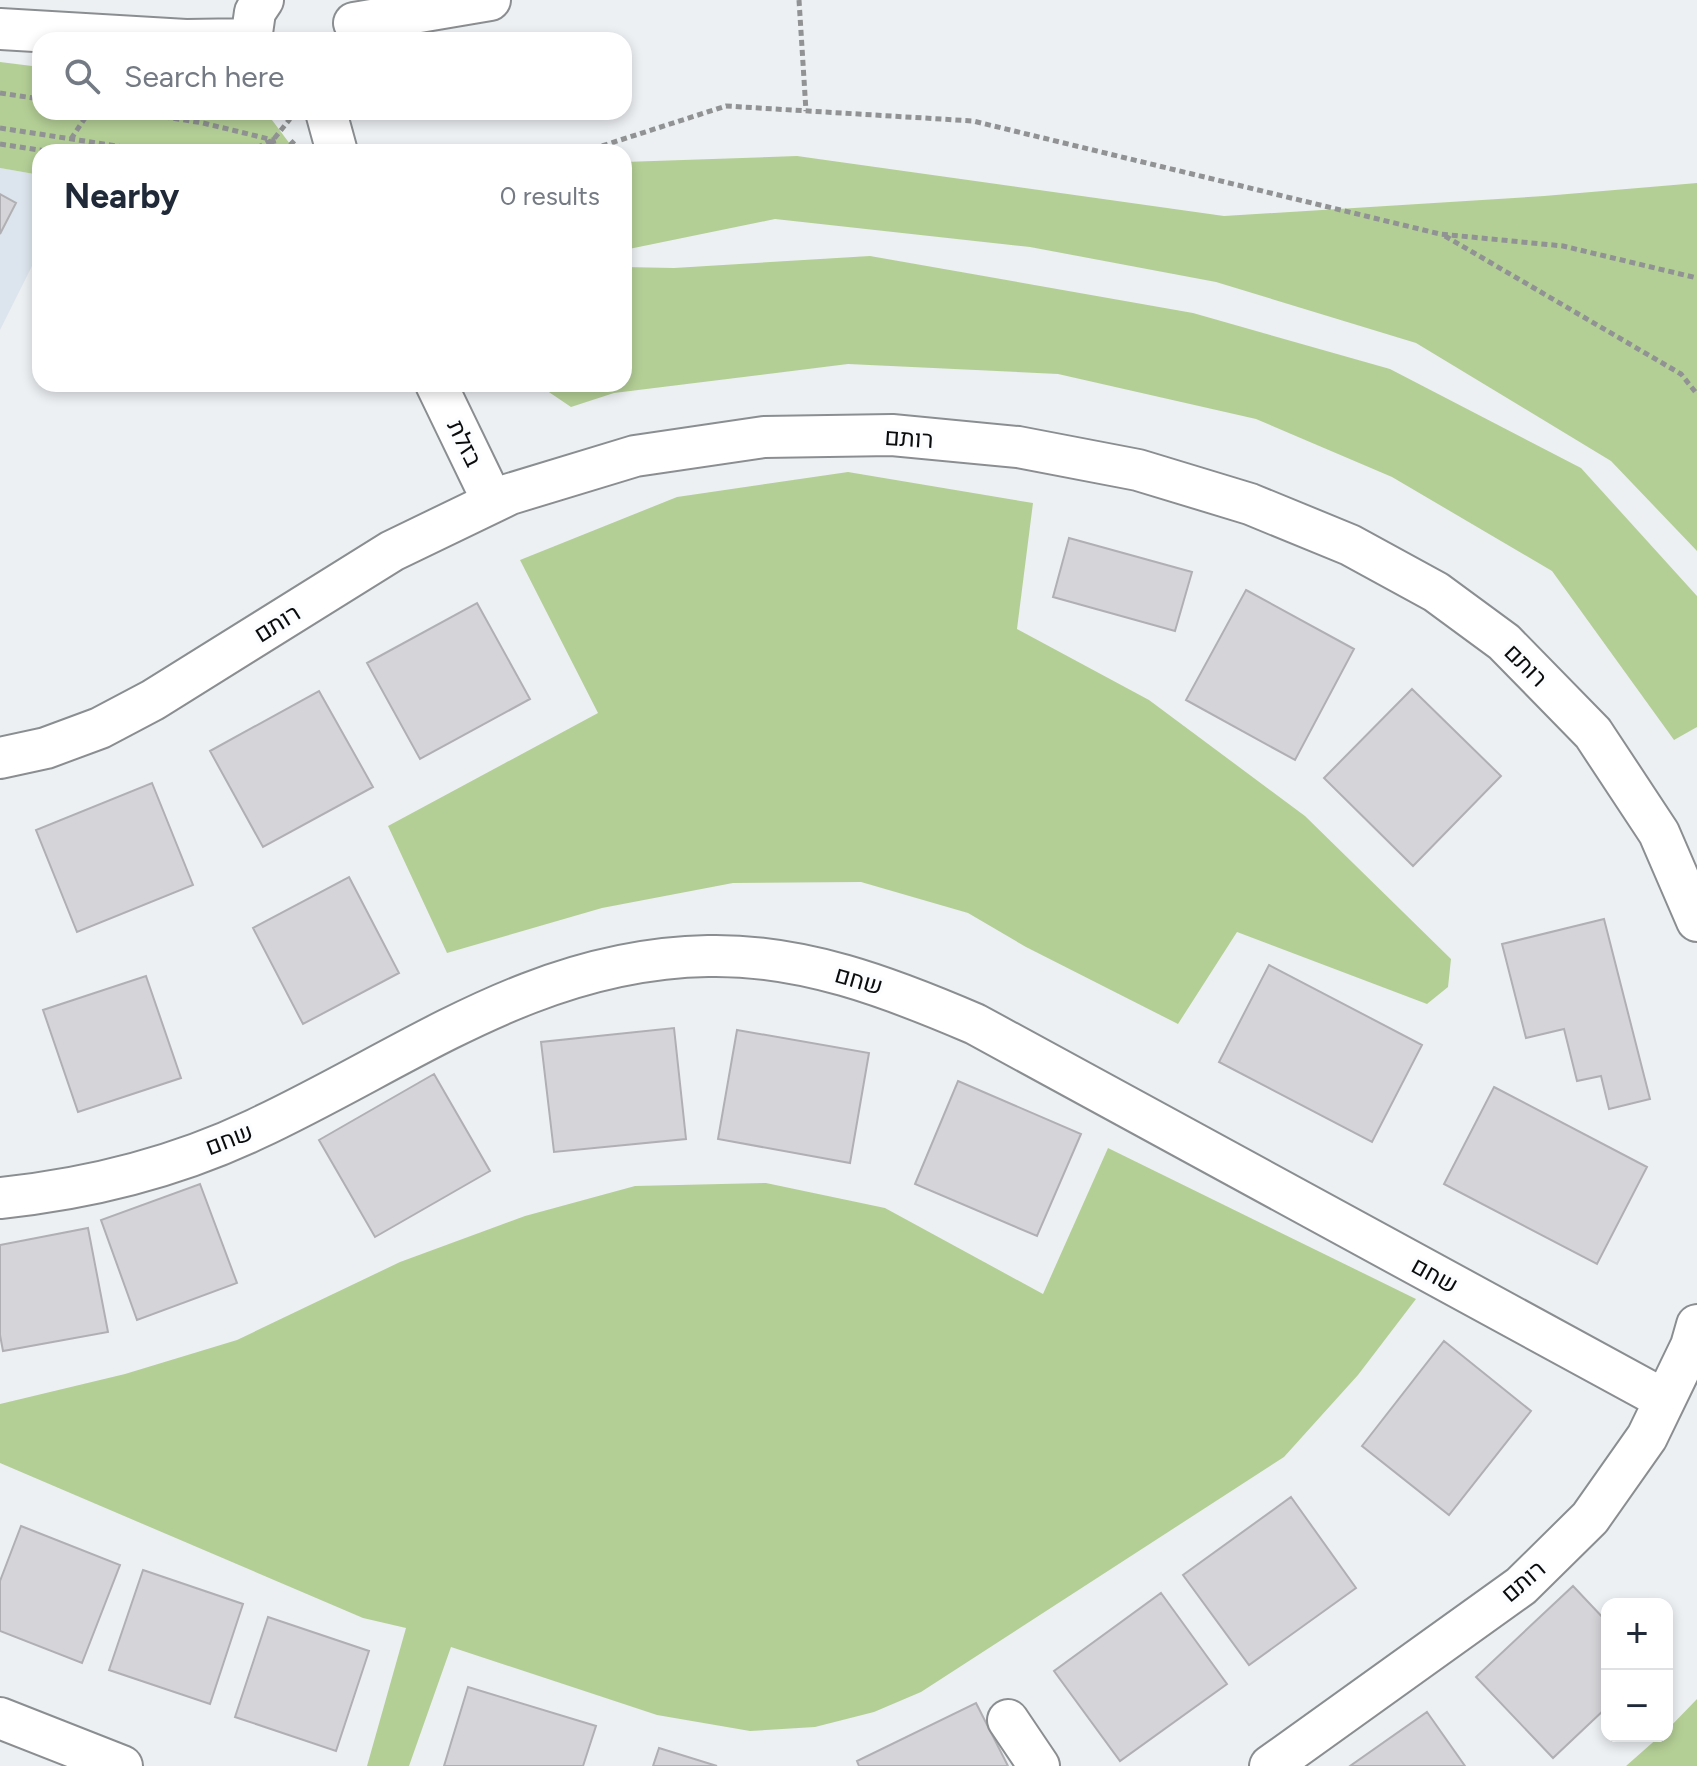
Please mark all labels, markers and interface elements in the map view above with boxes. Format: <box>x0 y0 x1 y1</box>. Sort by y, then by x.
search box <box>32 32 632 120</box>
icon: search <box>60 54 104 98</box>
text: Search here <box>124 58 284 95</box>
text: Nearby <box>64 176 179 217</box>
text: 0 results <box>500 180 600 212</box>
street label: בזלת <box>441 415 489 471</box>
street label: רותם <box>884 422 934 454</box>
street label: רותם <box>248 598 306 648</box>
street label: רותם <box>1498 637 1554 693</box>
street label: שחם <box>832 959 886 1001</box>
street label: שחם <box>201 1117 257 1161</box>
street label: שחם <box>1407 1250 1463 1300</box>
street label: רותם <box>1495 1554 1551 1608</box>
map controls <box>1601 1598 1673 1742</box>
button: + <box>1601 1598 1673 1670</box>
button: − <box>1601 1670 1673 1742</box>

